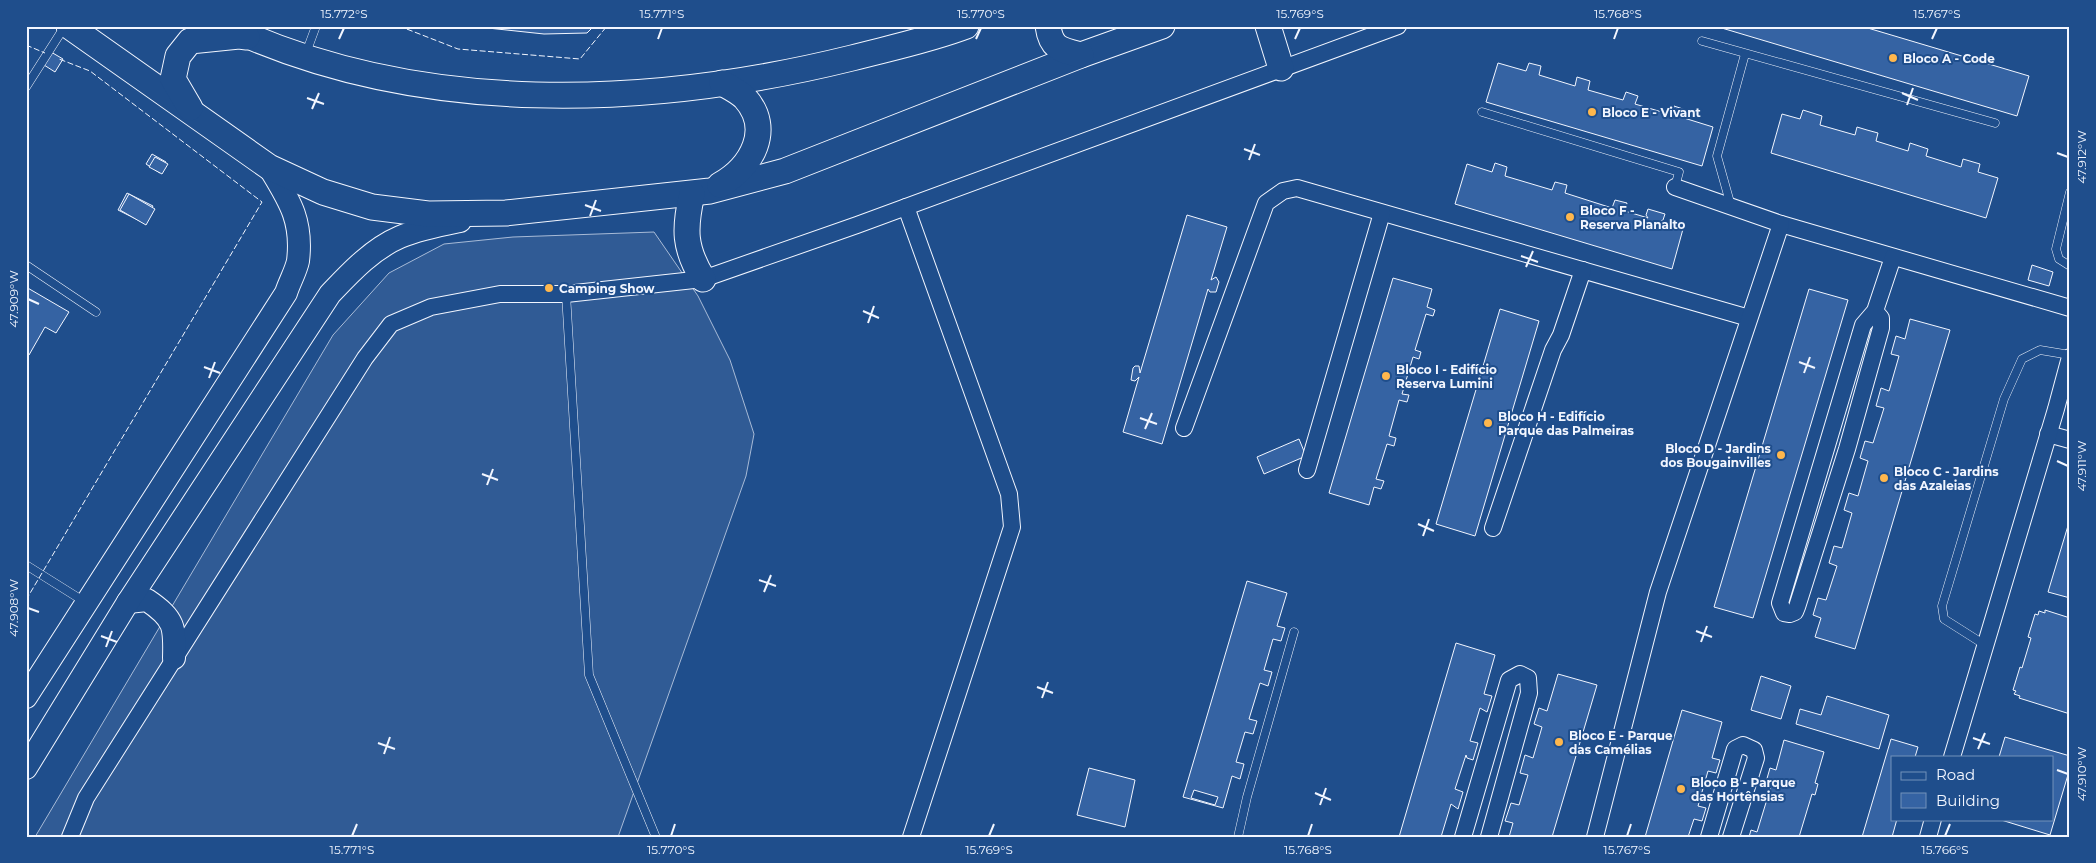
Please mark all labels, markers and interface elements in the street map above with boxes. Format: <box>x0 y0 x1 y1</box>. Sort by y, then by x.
text: 15.772°S <box>320 6 368 21</box>
text: 15.771°S <box>640 6 684 21</box>
text: 15.770°S <box>957 6 1005 21</box>
text: 15.769°S <box>1276 6 1324 21</box>
text: 15.768°S <box>1594 6 1642 21</box>
text: 15.767°S <box>1913 6 1961 21</box>
place label: Bloco A - Code <box>1903 51 1995 66</box>
marker: Bloco A - Code <box>1887 52 1899 64</box>
place label: Bloco E - Vivant <box>1602 105 1702 120</box>
marker: Bloco E - Vivant <box>1586 106 1598 118</box>
text: 47.912°W <box>2074 130 2089 184</box>
place label: Bloco F - Reserva Planalto <box>1580 203 1686 232</box>
marker: Bloco F - Reserva Planalto <box>1564 211 1576 223</box>
text: 47.909°W <box>6 270 21 328</box>
place label: Camping Show <box>559 281 655 296</box>
marker: Camping Show <box>543 282 555 294</box>
place label: Bloco I - Edifício Reserva Lumini <box>1396 362 1497 391</box>
marker: Bloco I - Edifício Reserva Lumini <box>1380 370 1392 382</box>
place label: Bloco H - Edifício Parque das Palmeiras <box>1498 409 1635 438</box>
marker: Bloco H - Edifício Parque das Palmeiras <box>1482 417 1494 429</box>
place label: Bloco D - Jardins dos Bougainvilles <box>1660 441 1772 470</box>
text: 47.911°W <box>2074 441 2089 491</box>
marker: Bloco D - Jardins dos Bougainvilles <box>1775 449 1787 461</box>
place label: Bloco C - Jardins das Azaleias <box>1894 464 1999 493</box>
marker: Bloco C - Jardins das Azaleias <box>1878 472 1890 484</box>
text: 47.908°W <box>6 579 21 637</box>
place label: Bloco E - Parque das Camélias <box>1569 728 1673 757</box>
marker: Bloco E - Parque das Camélias <box>1553 736 1565 748</box>
text: 47.910°W <box>2074 747 2089 801</box>
legend <box>1891 756 2054 820</box>
text: Road <box>1936 765 1975 784</box>
place label: Bloco B - Parque das Hortênsias <box>1691 775 1796 804</box>
marker: Bloco B - Parque das Hortênsias <box>1675 783 1687 795</box>
text: Building <box>1936 791 2000 810</box>
text: 15.771°S <box>330 842 374 857</box>
text: 15.770°S <box>647 842 695 857</box>
text: 15.769°S <box>965 842 1013 857</box>
text: 15.768°S <box>1284 842 1332 857</box>
text: 15.767°S <box>1603 842 1651 857</box>
text: 15.766°S <box>1921 842 1969 857</box>

